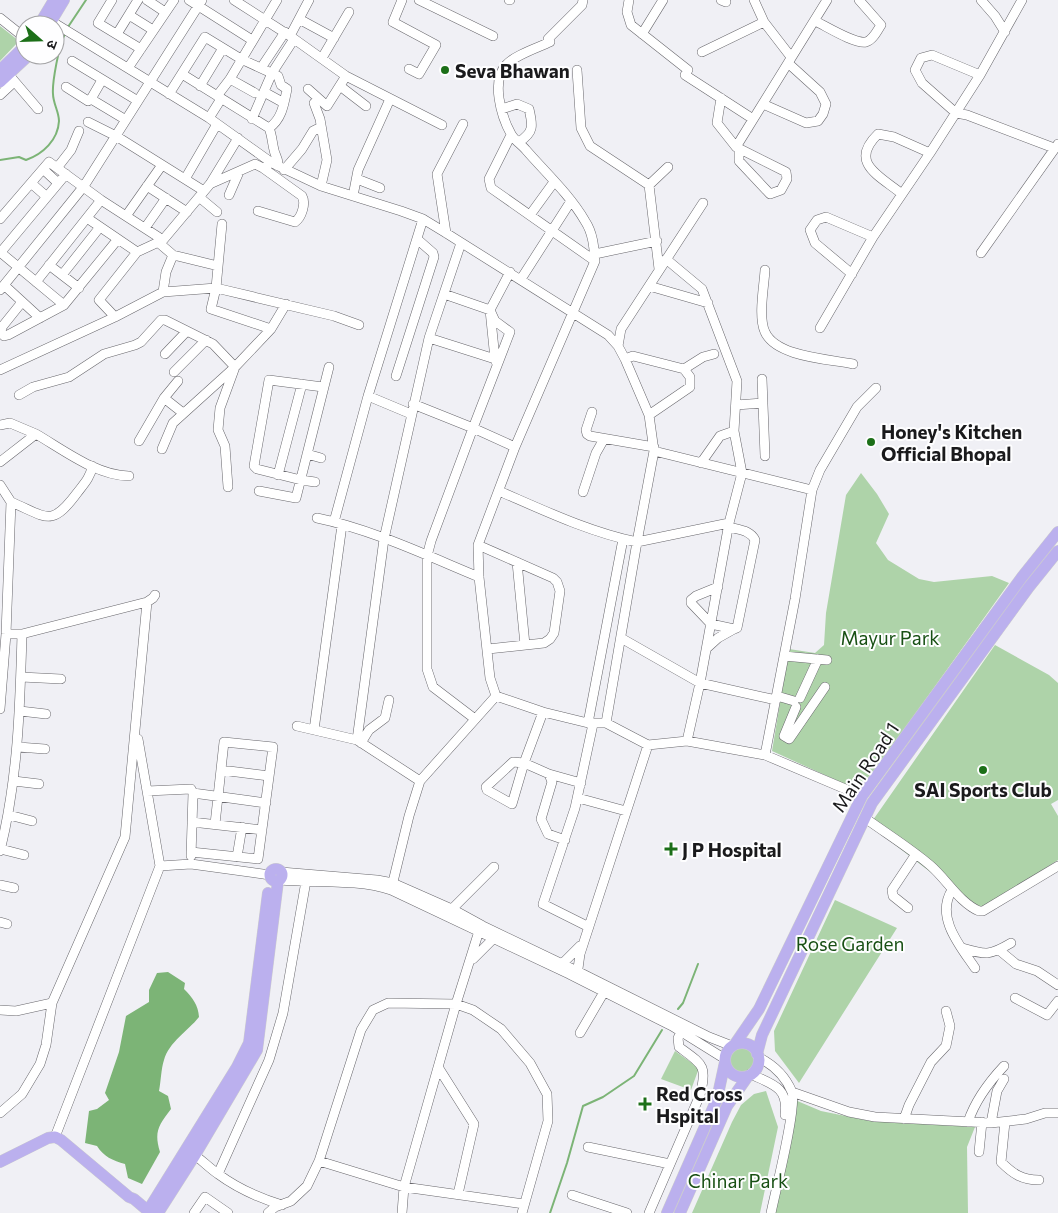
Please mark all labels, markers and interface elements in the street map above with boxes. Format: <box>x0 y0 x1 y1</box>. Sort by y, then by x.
north arrow <box>15 15 65 65</box>
text: उ <box>43 38 62 52</box>
place label: Seva Bhawan <box>455 59 570 82</box>
marker: Seva Bhawan <box>439 64 451 76</box>
place label: Honey's Kitchen Official Bhopal <box>881 420 1022 465</box>
marker: Honey's Kitchen Official Bhopal <box>865 436 877 448</box>
park label: Mayur Park <box>840 626 940 649</box>
street label: Main Road 1 <box>827 718 903 816</box>
marker: SAI Sports Club <box>977 764 989 776</box>
place label: SAI Sports Club <box>914 778 1052 801</box>
place label: J P Hospital <box>682 838 782 861</box>
marker: J P Hospital <box>664 842 678 856</box>
park label: Rose Garden <box>796 932 904 955</box>
place label: Red Cross Hspital <box>656 1082 743 1127</box>
marker: Red Cross Hspital <box>638 1097 652 1111</box>
park label: Chinar Park <box>688 1169 788 1192</box>

